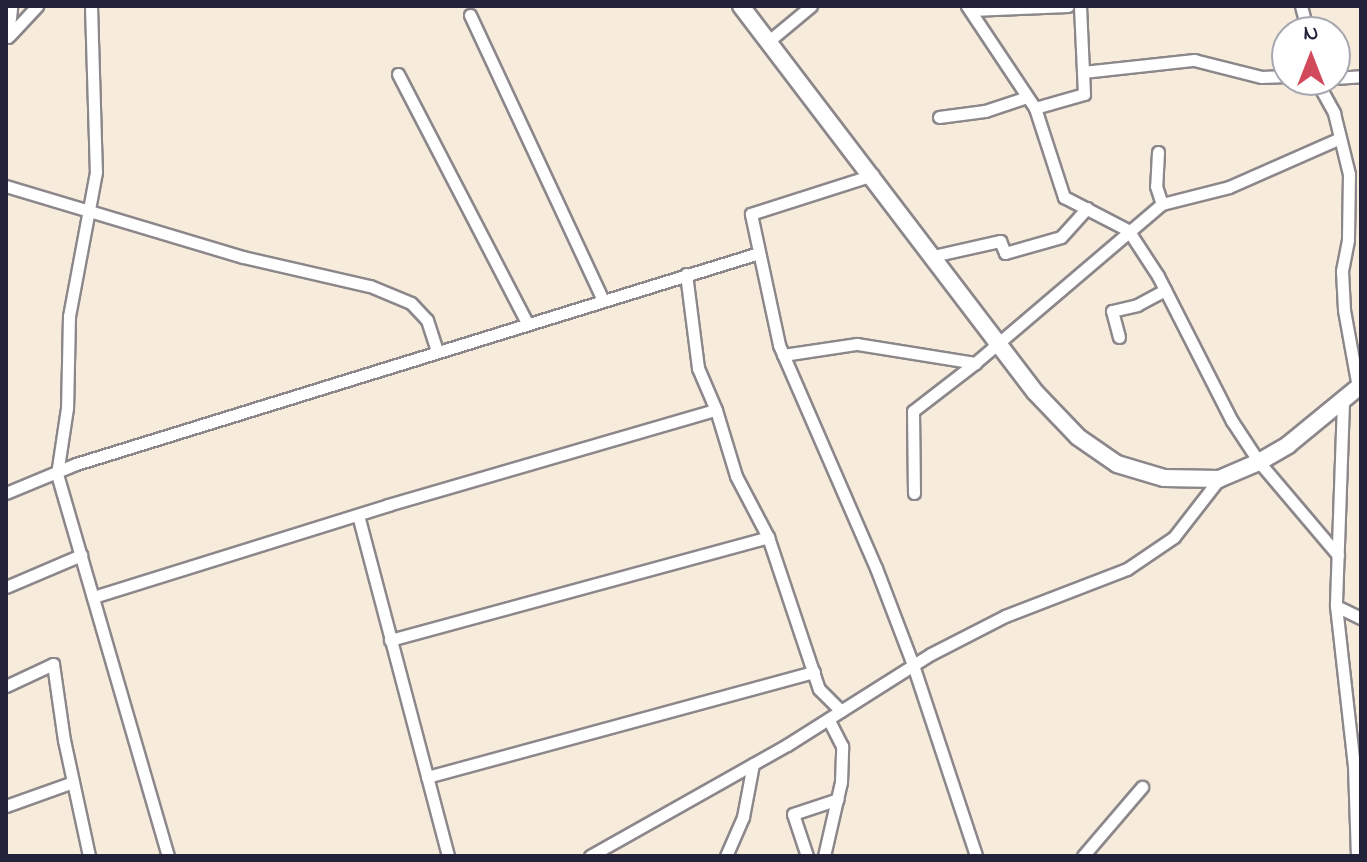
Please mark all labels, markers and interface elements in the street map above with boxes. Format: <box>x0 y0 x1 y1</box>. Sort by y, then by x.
north arrow <box>1271 16 1351 96</box>
text: N <box>1304 18 1318 50</box>

